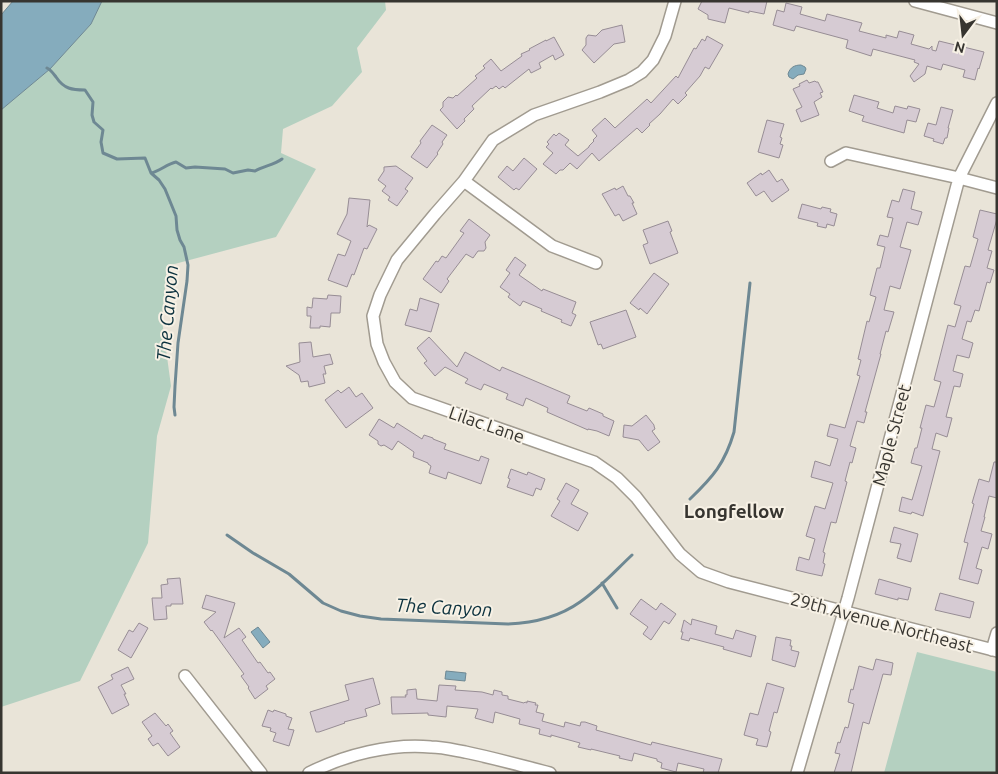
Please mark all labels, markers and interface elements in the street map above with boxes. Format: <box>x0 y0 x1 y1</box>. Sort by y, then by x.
north arrow <box>938 10 988 60</box>
text: N <box>953 38 967 57</box>
water label: The Canyon <box>152 264 182 362</box>
street label: Maple Street <box>868 382 914 488</box>
street label: Lilac Lane <box>447 402 527 446</box>
district label: Longfellow <box>684 500 784 522</box>
street label: 29th Avenue Northeast <box>789 588 975 656</box>
water label: The Canyon <box>395 593 493 621</box>

